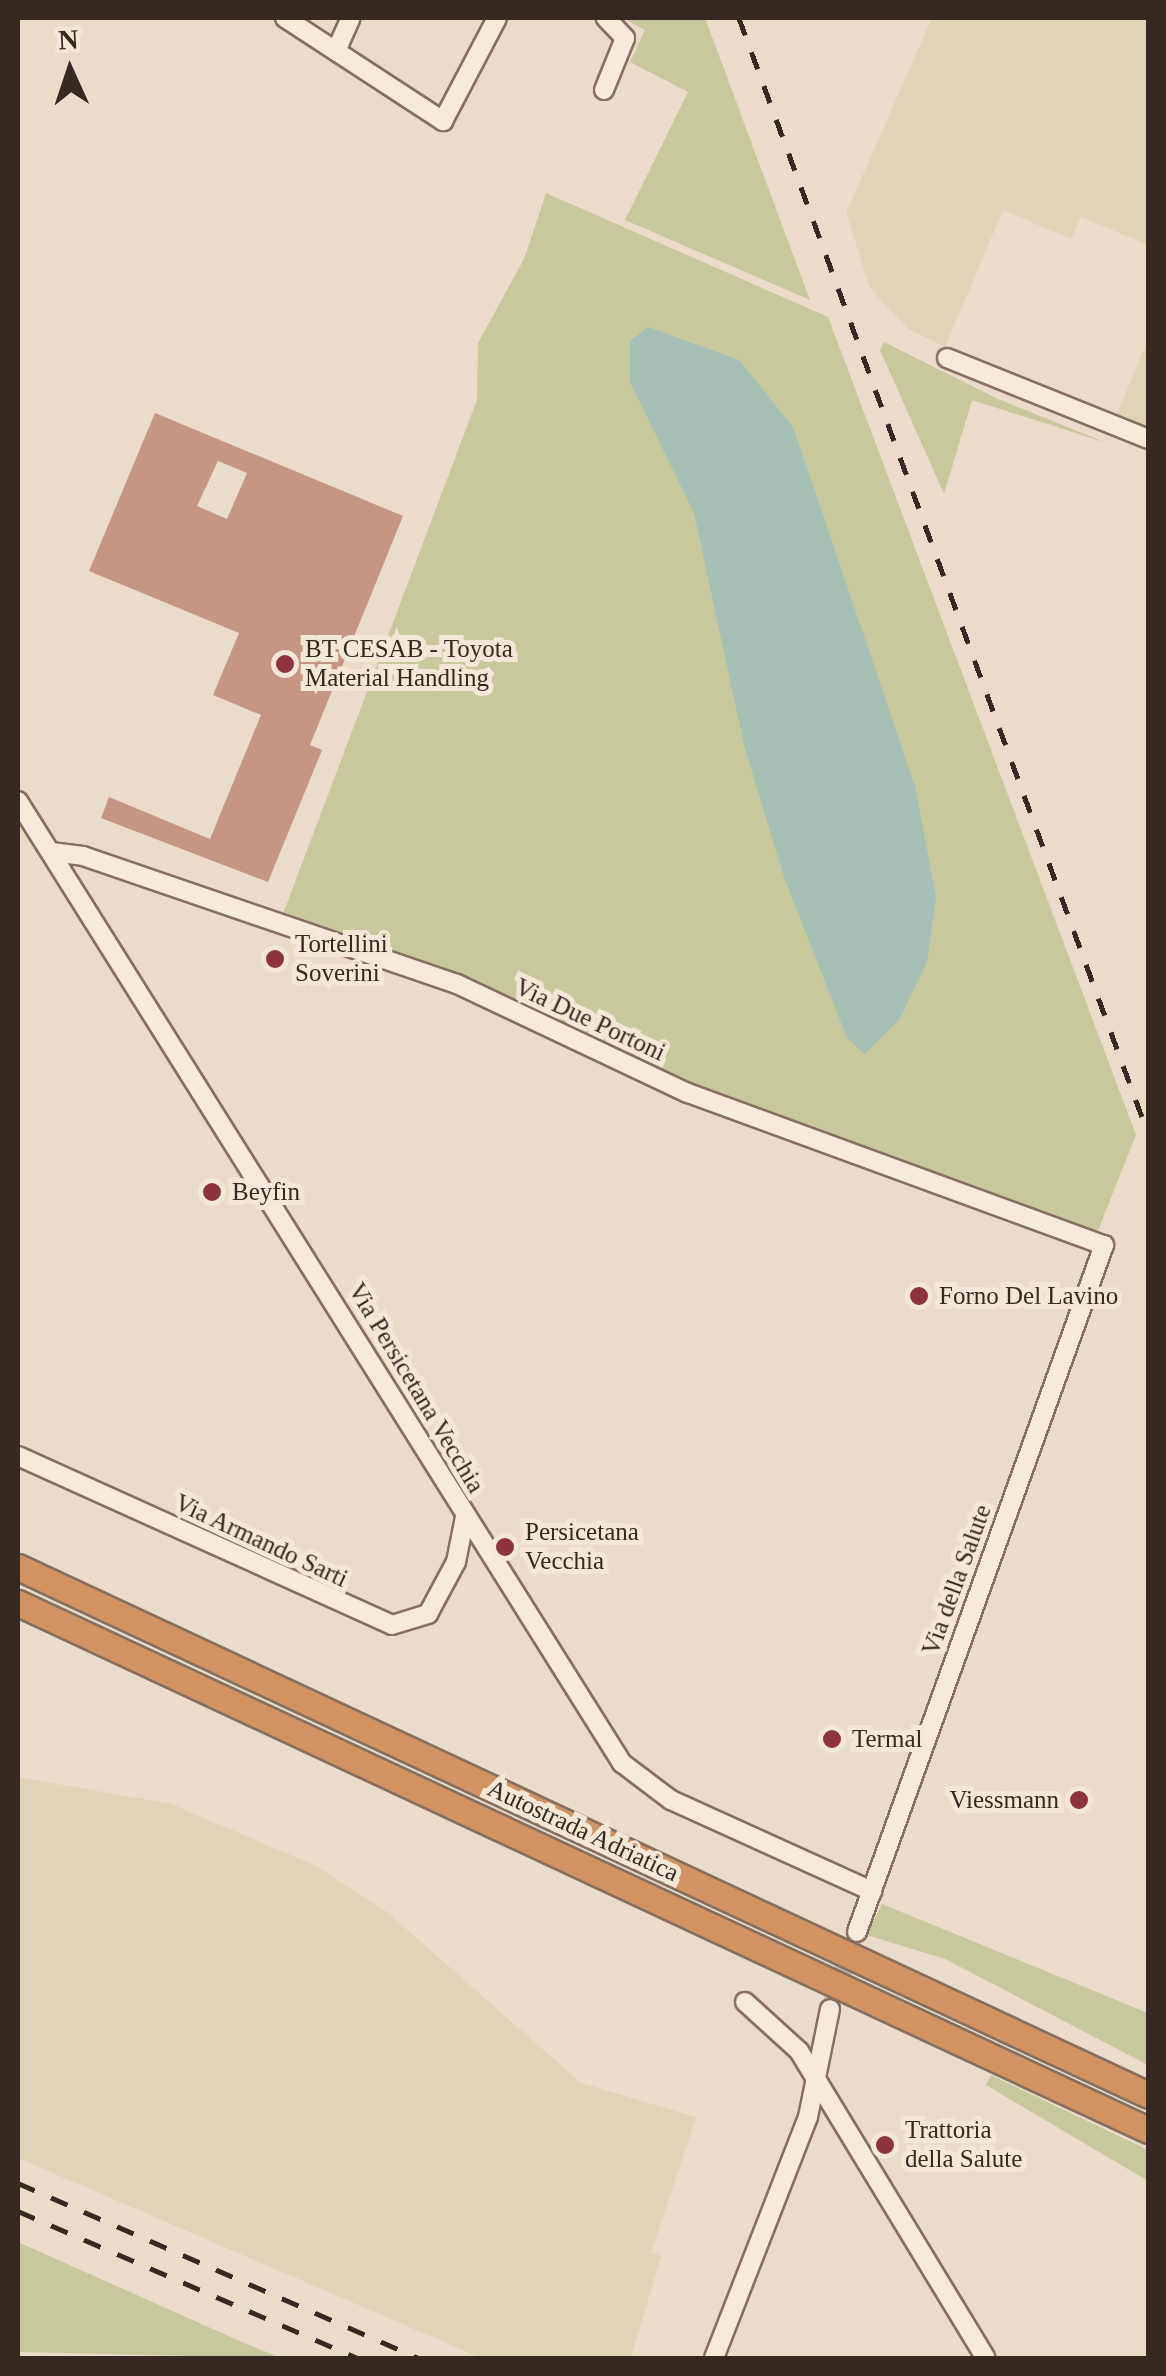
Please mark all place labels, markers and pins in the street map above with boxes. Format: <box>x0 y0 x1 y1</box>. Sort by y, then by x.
place label: BT CESAB - Toyota Material Handling <box>305 635 514 694</box>
marker: BT CESAB - Toyota Material Handling <box>274 653 296 675</box>
place label: Tortellini Soverini <box>295 930 388 989</box>
marker: Tortellini Soverini <box>264 948 286 970</box>
place label: Beyfin <box>232 1177 300 1207</box>
marker: Beyfin <box>201 1181 223 1203</box>
place label: Forno Del Lavino <box>939 1281 1118 1311</box>
marker: Forno Del Lavino <box>908 1285 930 1307</box>
place label: Persicetana Vecchia <box>525 1518 639 1577</box>
marker: Persicetana Vecchia <box>494 1536 516 1558</box>
place label: Termal <box>852 1724 922 1754</box>
marker: Termal <box>821 1728 843 1750</box>
place label: Viessmann <box>949 1785 1059 1815</box>
marker: Viessmann <box>1068 1789 1090 1811</box>
place label: Trattoria della Salute <box>905 2116 1022 2175</box>
marker: Trattoria della Salute <box>874 2134 896 2156</box>

